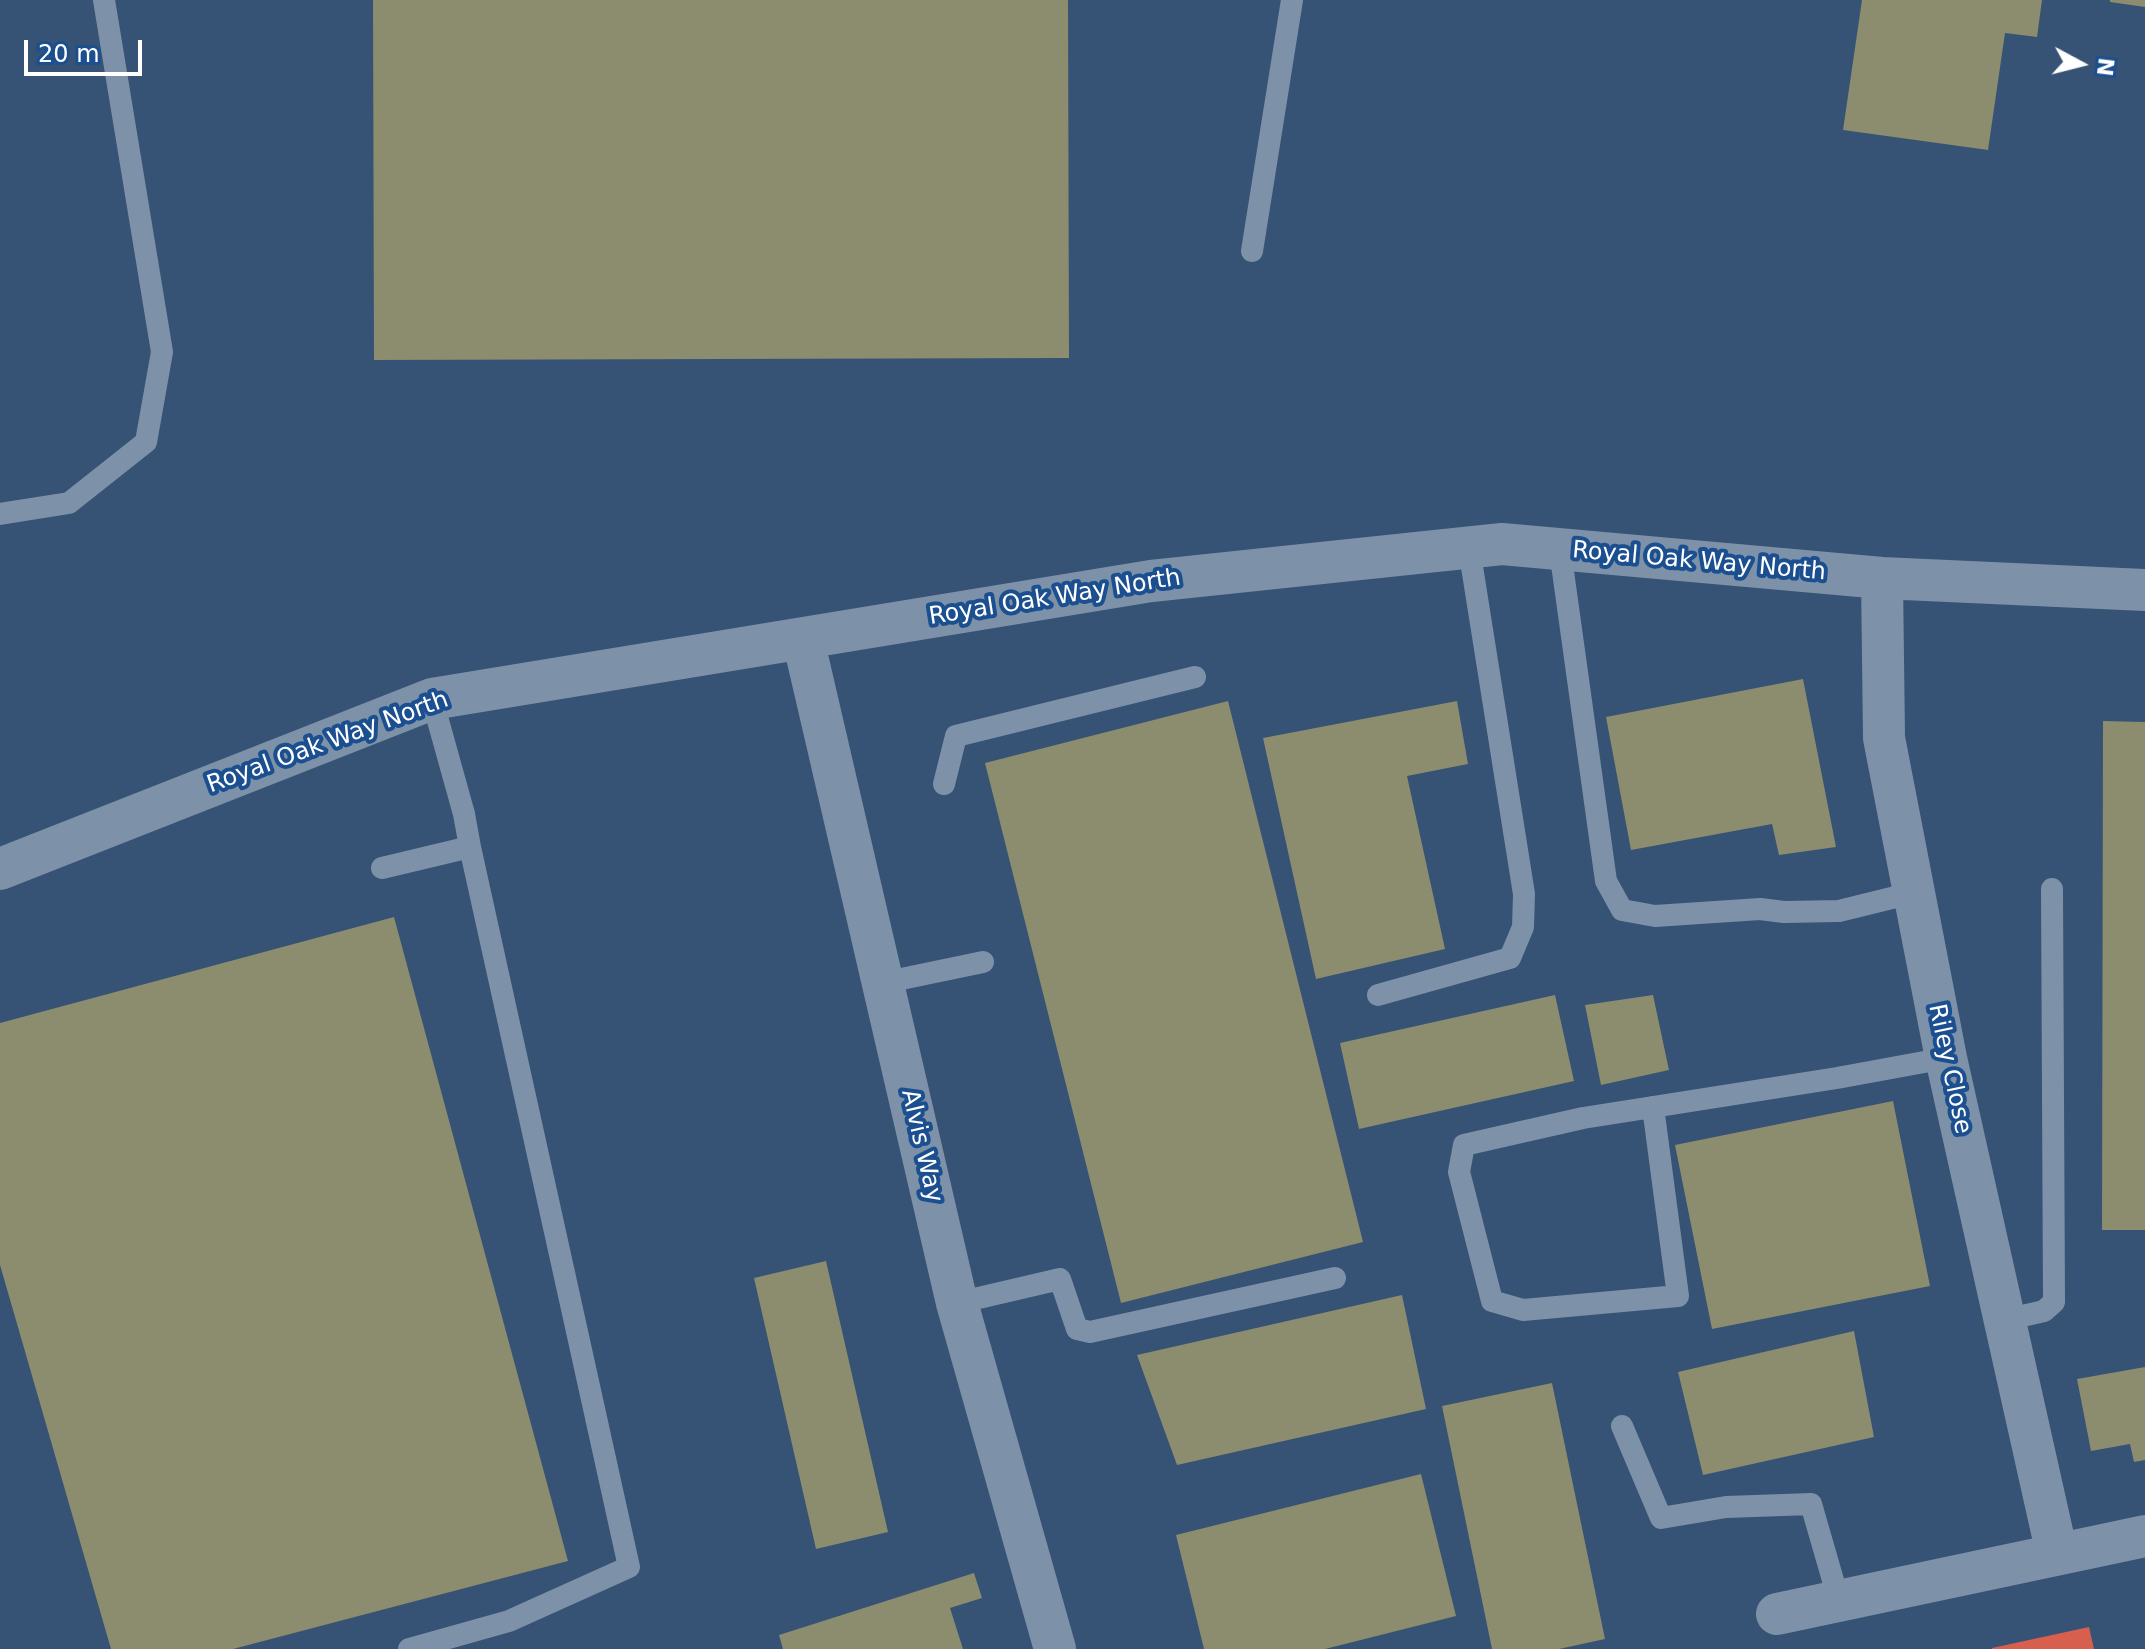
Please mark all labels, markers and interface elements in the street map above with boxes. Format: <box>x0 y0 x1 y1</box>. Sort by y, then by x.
scale bar <box>28 24 146 74</box>
north arrow <box>2041 24 2121 104</box>
text: 20 m <box>38 40 100 68</box>
text: N <box>2092 56 2119 78</box>
street label: Royal Oak Way North <box>1571 537 1827 587</box>
street label: Royal Oak Way North <box>927 564 1183 632</box>
street label: Royal Oak Way North <box>204 686 452 800</box>
street label: Riley Close <box>1921 1001 1977 1137</box>
street label: Alvis Way <box>894 1087 948 1205</box>

